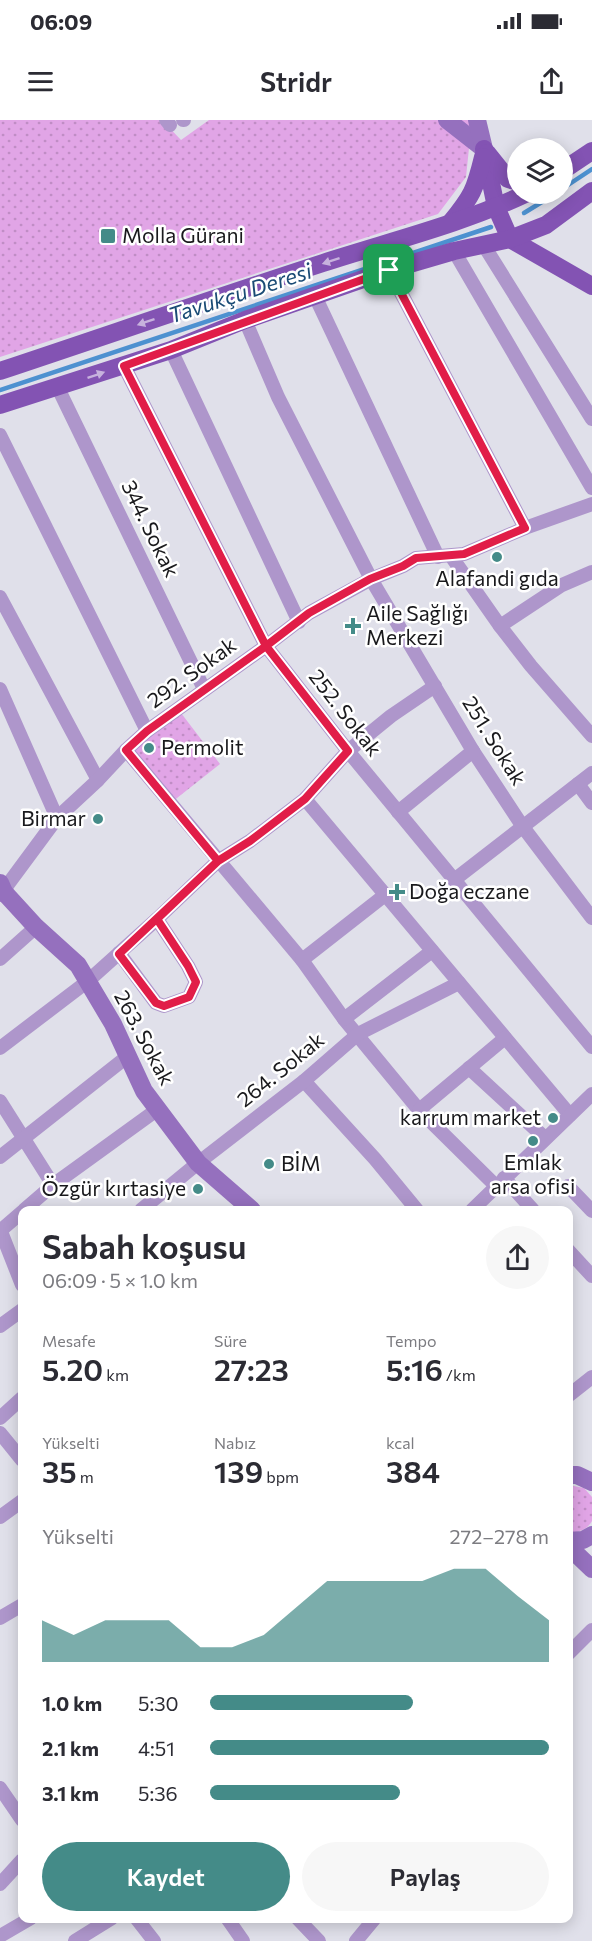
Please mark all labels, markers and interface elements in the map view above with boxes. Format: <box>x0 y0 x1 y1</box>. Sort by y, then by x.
text: 06:09 <box>30 8 92 35</box>
icon: menu <box>24 65 57 98</box>
text: Stridr <box>260 65 332 98</box>
icon: share <box>535 65 568 98</box>
map controls <box>507 138 573 204</box>
button: layers <box>507 138 573 204</box>
place label: Molla Gürani <box>122 222 244 247</box>
marker: Molla Gürani <box>99 227 117 245</box>
pin <box>363 244 414 295</box>
icon: arrive <box>372 253 405 286</box>
water label: Tavukçu Deresi <box>165 256 316 328</box>
one-way arrow <box>322 256 340 266</box>
one-way arrow <box>137 317 155 327</box>
one-way arrow <box>87 370 105 380</box>
street label: 344. Sokak <box>117 476 186 581</box>
marker: Alafandi gıda <box>490 550 504 564</box>
place label: Alafandi gıda <box>435 565 559 590</box>
place label: Aile Sağlığı Merkezi <box>366 600 469 649</box>
marker: Aile Sağlığı Merkezi <box>344 617 362 635</box>
street label: 292. Sokak <box>142 631 240 712</box>
street label: 252. Sokak <box>305 664 388 760</box>
street label: 251. Sokak <box>458 691 532 789</box>
place label: Permolit <box>161 734 244 759</box>
marker: Permolit <box>142 741 156 755</box>
place label: Birmar <box>21 805 86 830</box>
marker: Birmar <box>91 812 105 826</box>
place label: Doğa eczane <box>409 878 529 903</box>
marker: Doğa eczane <box>390 885 404 899</box>
street label: 263. Sokak <box>110 986 181 1089</box>
street label: 264. Sokak <box>232 1026 328 1111</box>
place label: karrum market <box>400 1104 541 1129</box>
marker: karrum market <box>546 1111 560 1125</box>
marker: Emlak arsa ofisi <box>526 1134 540 1148</box>
place label: Emlak arsa ofisi <box>491 1149 575 1198</box>
place label: BİM <box>281 1150 321 1175</box>
marker: BİM <box>262 1157 276 1171</box>
place label: Özgür kırtasiye <box>42 1175 186 1200</box>
marker: Özgür kırtasiye <box>191 1182 205 1196</box>
text: Sabah koşusu <box>42 1225 246 1266</box>
button: share <box>486 1226 549 1289</box>
text: 06:09 · 5 × 1.0 km <box>42 1268 198 1292</box>
text: Mesafe <box>42 1331 96 1350</box>
text: Süre <box>214 1331 247 1350</box>
text: Tempo <box>386 1331 436 1350</box>
text: 5.20 <box>42 1350 103 1387</box>
text: 27:23 <box>214 1350 289 1387</box>
text: 5:16 <box>386 1350 443 1387</box>
text: km <box>103 1365 129 1384</box>
text: /km <box>443 1365 476 1384</box>
text: Yükselti <box>42 1433 100 1452</box>
text: Nabız <box>214 1433 256 1452</box>
text: kcal <box>386 1433 415 1452</box>
text: 35 <box>42 1452 77 1489</box>
text: 139 <box>214 1452 263 1489</box>
text: 384 <box>386 1452 440 1489</box>
text: m <box>77 1467 94 1486</box>
text: bpm <box>263 1467 299 1486</box>
text: Yükselti <box>42 1524 114 1548</box>
text: 272–278 m <box>450 1524 549 1548</box>
text: 1.0 km <box>42 1691 102 1715</box>
text: 5:30 <box>138 1691 179 1715</box>
text: 2.1 km <box>42 1736 99 1760</box>
text: 4:51 <box>138 1736 175 1760</box>
text: 3.1 km <box>42 1781 99 1805</box>
text: 5:36 <box>138 1781 178 1805</box>
button: Kaydet <box>42 1842 290 1911</box>
button: Paylaş <box>302 1842 549 1911</box>

